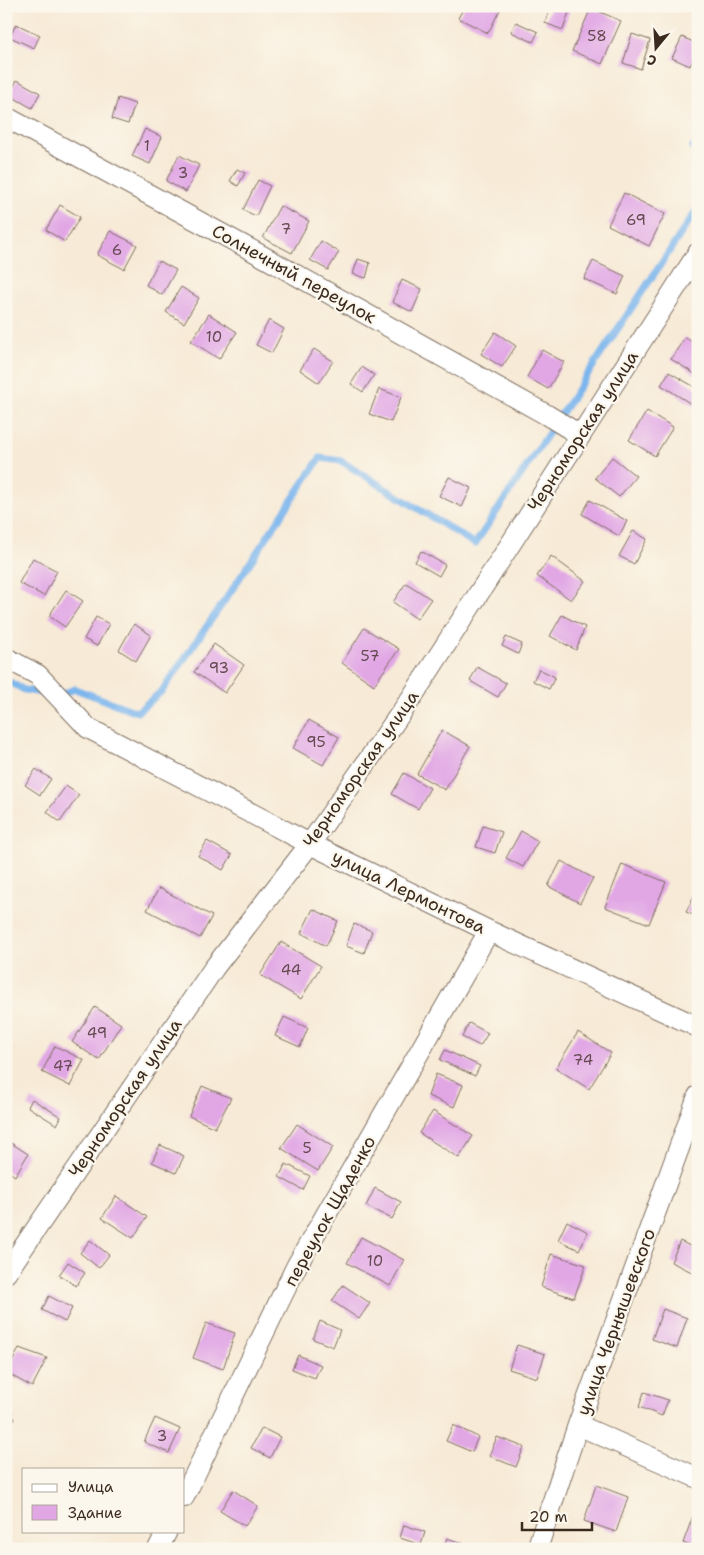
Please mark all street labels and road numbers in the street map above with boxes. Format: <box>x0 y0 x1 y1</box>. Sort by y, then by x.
street label: Солнечный переулок <box>208 219 381 329</box>
street label: Черноморская улица <box>522 346 644 516</box>
street label: Черноморская улица <box>298 686 424 852</box>
street label: улица Лермонтова <box>328 844 490 940</box>
street label: Черноморская улица <box>63 1014 187 1182</box>
street label: переулок Щаденко <box>279 1131 381 1291</box>
street label: улица Чернышевского <box>571 1225 661 1419</box>

